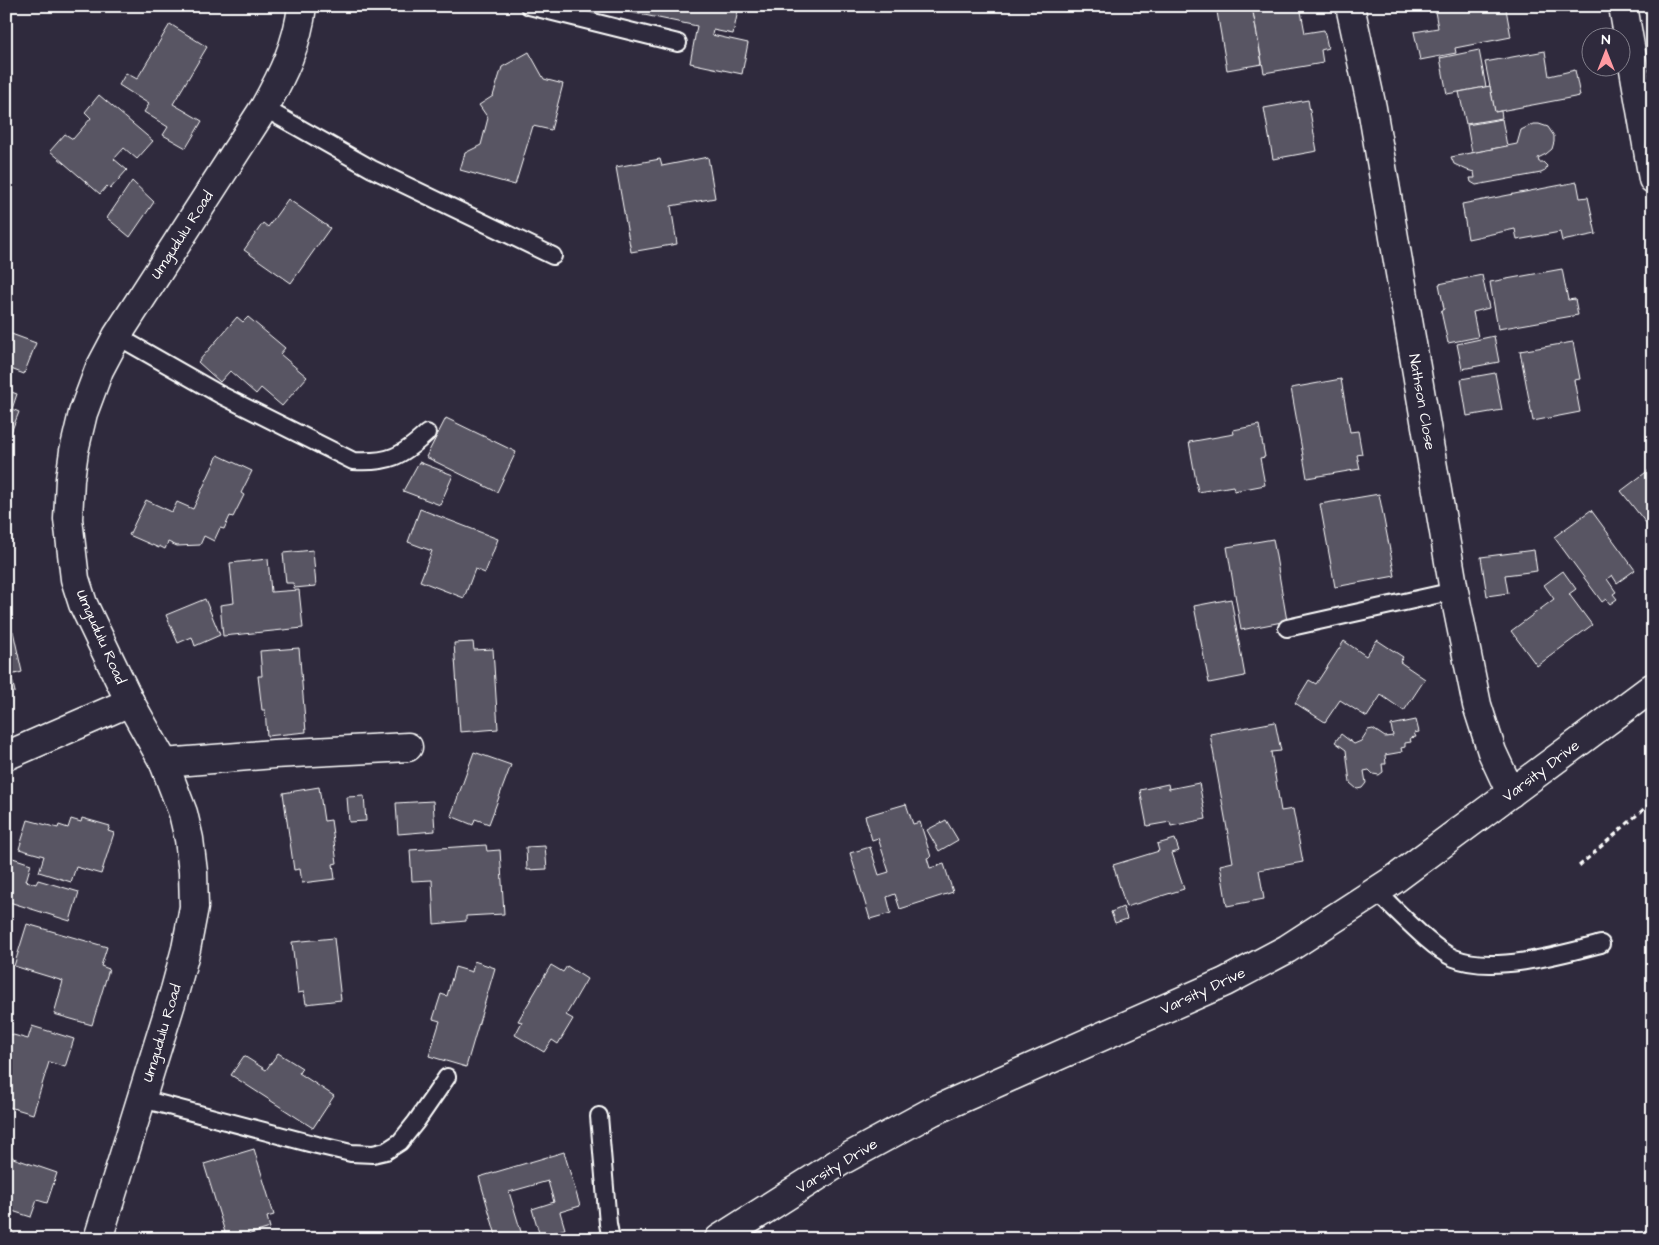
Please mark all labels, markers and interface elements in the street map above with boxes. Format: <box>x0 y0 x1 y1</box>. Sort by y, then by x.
north arrow <box>1582 28 1632 78</box>
text: N <box>1602 30 1611 50</box>
street label: Umgudulu Road <box>146 187 219 284</box>
street label: Nathson Close <box>1403 352 1441 452</box>
street label: Umgudulu Road <box>70 587 131 688</box>
street label: Varsity Drive <box>1498 735 1584 808</box>
street label: Varsity Drive <box>1157 962 1249 1021</box>
street label: Umgudulu Road <box>137 981 188 1085</box>
street label: Varsity Drive <box>792 1133 882 1199</box>

